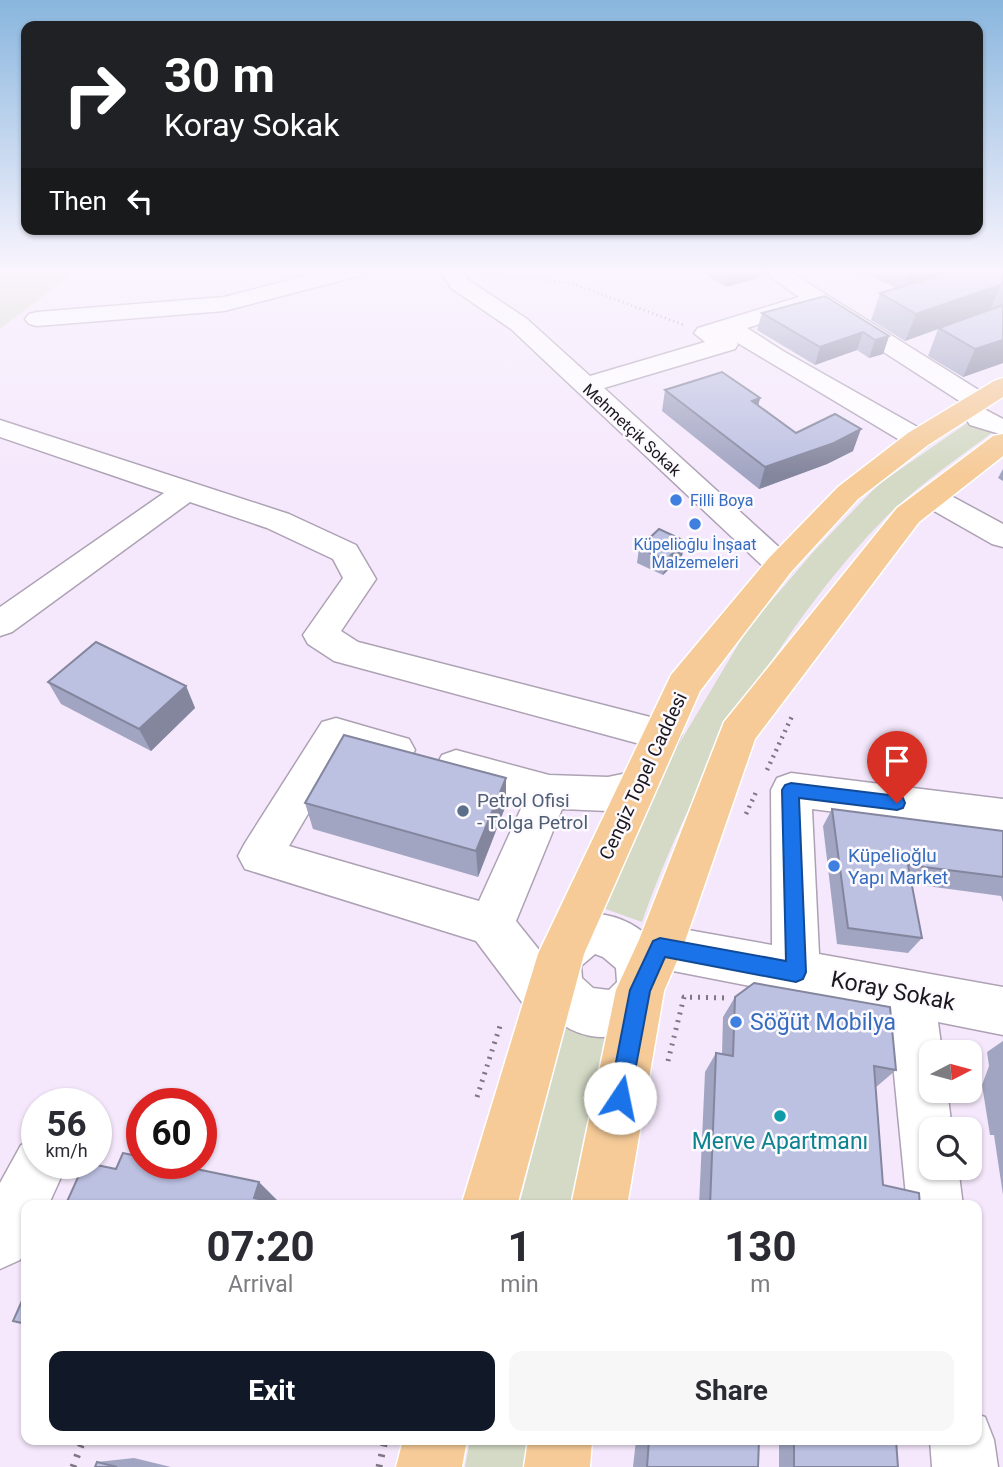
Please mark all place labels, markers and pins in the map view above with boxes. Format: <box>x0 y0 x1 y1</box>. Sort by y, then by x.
place label: Filli Boya <box>690 491 754 510</box>
marker: Filli Boya <box>668 492 684 508</box>
marker: Küpelioğlu İnşaat Malzemeleri <box>687 516 703 532</box>
place label: Küpelioğlu İnşaat Malzemeleri <box>634 535 756 572</box>
pin <box>867 731 927 803</box>
place label: Petrol Ofisi - Tolga Petrol <box>477 789 588 834</box>
marker: Petrol Ofisi - Tolga Petrol <box>455 803 471 819</box>
place label: Küpelioğlu Yapı Market <box>848 844 948 889</box>
marker: Küpelioğlu Yapı Market <box>826 858 842 874</box>
place label: Söğüt Mobilya <box>750 1009 896 1036</box>
marker: Söğüt Mobilya <box>728 1014 744 1030</box>
marker: Merve Apartmanı <box>772 1108 788 1124</box>
place label: Merve Apartmanı <box>692 1128 868 1155</box>

